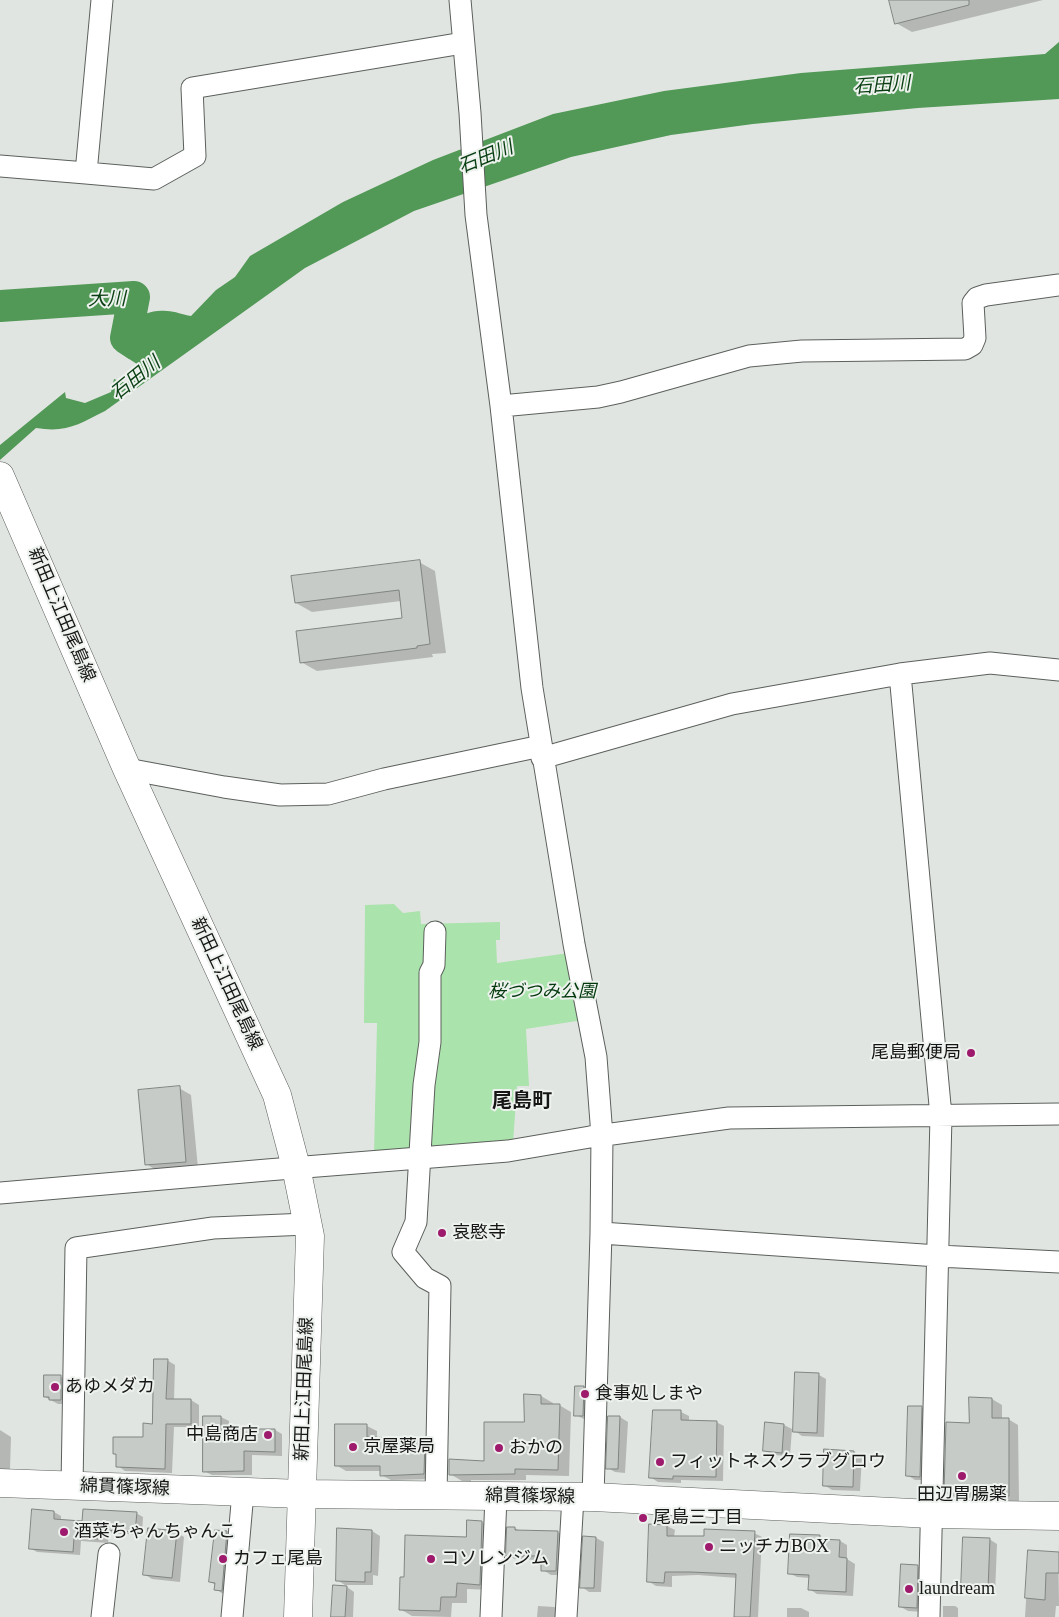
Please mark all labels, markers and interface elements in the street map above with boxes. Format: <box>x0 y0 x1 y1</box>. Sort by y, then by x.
water label: 石田川 <box>853 73 911 99</box>
water label: 石田川 <box>455 137 517 179</box>
water label: 大川 <box>88 288 126 312</box>
water label: 石田川 <box>107 352 165 406</box>
street label: 新田上江田尾島線 <box>23 545 99 685</box>
street label: 新田上江田尾島線 <box>186 914 266 1054</box>
park label: 桜づつみ公園 <box>488 981 596 1003</box>
place label: 尾島郵便局 <box>871 1042 961 1064</box>
marker: 尾島郵便局 <box>965 1047 977 1059</box>
district label: 尾島町 <box>492 1090 552 1114</box>
place label: 哀愍寺 <box>452 1222 506 1244</box>
marker: 哀愍寺 <box>436 1227 448 1239</box>
street label: 新田上江田尾島線 <box>292 1317 318 1461</box>
place label: あゆメダカ <box>65 1376 155 1398</box>
marker: あゆメダカ <box>49 1381 61 1393</box>
place label: 食事処しまや <box>595 1383 703 1405</box>
marker: 食事処しまや <box>579 1388 591 1400</box>
place label: 中島商店 <box>186 1424 258 1446</box>
marker: 中島商店 <box>262 1429 274 1441</box>
place label: 京屋薬局 <box>363 1436 435 1458</box>
place label: おかの <box>509 1437 563 1459</box>
marker: 京屋薬局 <box>347 1441 359 1453</box>
marker: おかの <box>493 1442 505 1454</box>
place label: フィットネスクラブグロウ <box>670 1451 886 1473</box>
marker: フィットネスクラブグロウ <box>654 1456 666 1468</box>
marker: 田辺胃腸薬 <box>956 1470 968 1482</box>
street label: 綿貫篠塚線 <box>80 1476 170 1500</box>
place label: 田辺胃腸薬 <box>917 1484 1007 1506</box>
street label: 綿貫篠塚線 <box>485 1485 575 1509</box>
place label: 尾島三丁目 <box>653 1507 743 1529</box>
marker: 尾島三丁目 <box>637 1512 649 1524</box>
place label: 酒菜ちゃんちゃんこ <box>74 1521 236 1543</box>
marker: 酒菜ちゃんちゃんこ <box>58 1526 70 1538</box>
place label: ニッチカBOX <box>719 1536 829 1558</box>
marker: ニッチカBOX <box>703 1541 715 1553</box>
place label: カフェ尾島 <box>233 1548 323 1570</box>
place label: コソレンジム <box>441 1548 549 1570</box>
marker: カフェ尾島 <box>217 1553 229 1565</box>
marker: コソレンジム <box>425 1553 437 1565</box>
place label: laundream <box>919 1578 995 1600</box>
marker: laundream <box>903 1583 915 1595</box>

